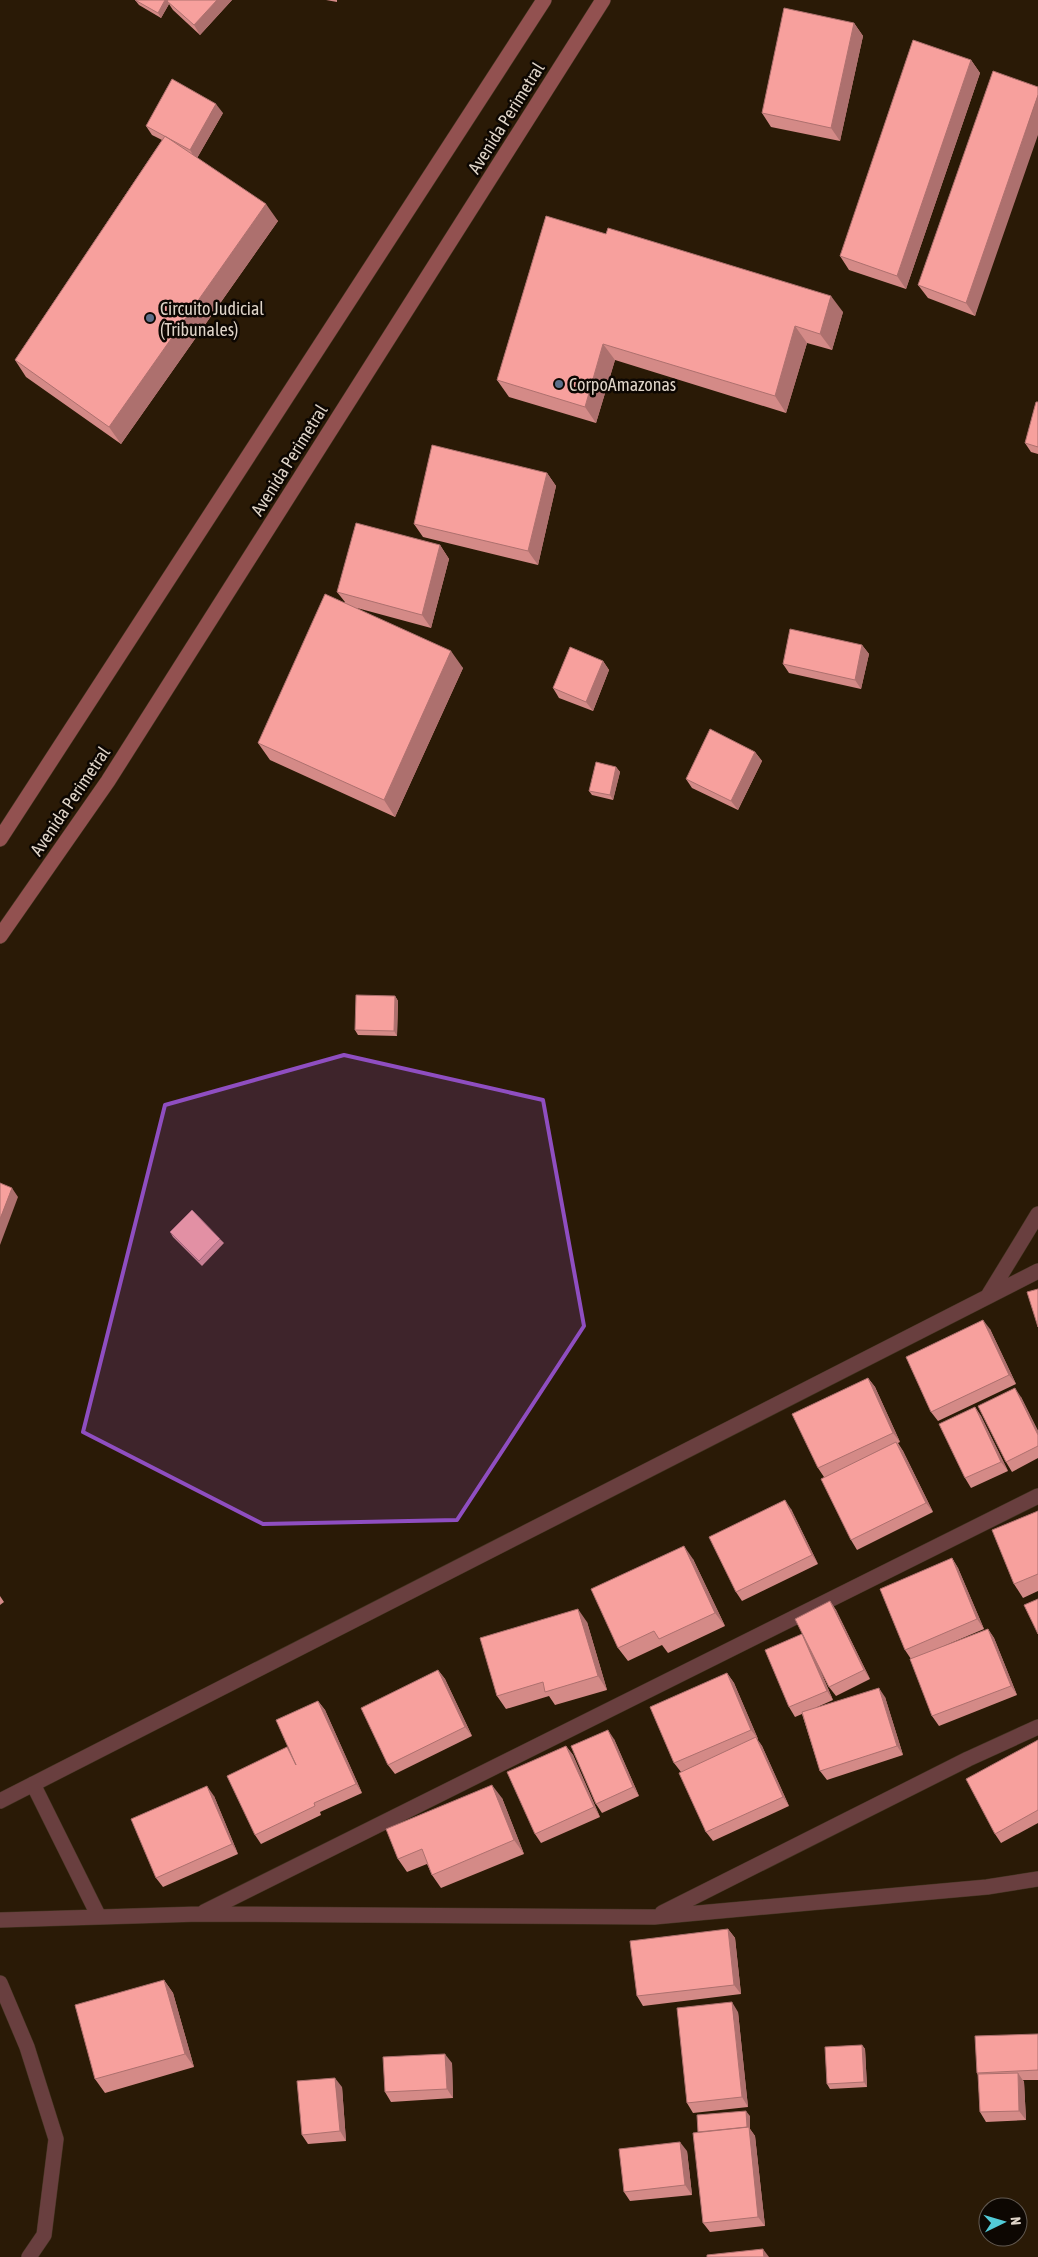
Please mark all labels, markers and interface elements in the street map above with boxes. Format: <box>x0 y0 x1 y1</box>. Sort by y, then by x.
street label: Avenida Perimetral <box>463 58 549 177</box>
place label: Circuito Judicial (Tribunales) <box>160 298 264 340</box>
marker: Circuito Judicial (Tribunales) <box>144 312 156 324</box>
place label: CorpoAmazonas <box>569 374 676 395</box>
marker: CorpoAmazonas <box>553 378 565 390</box>
street label: Avenida Perimetral <box>246 400 332 519</box>
street label: Avenida Perimetral <box>26 742 114 860</box>
north arrow <box>978 2197 1028 2247</box>
text: N <box>1008 2216 1024 2226</box>

